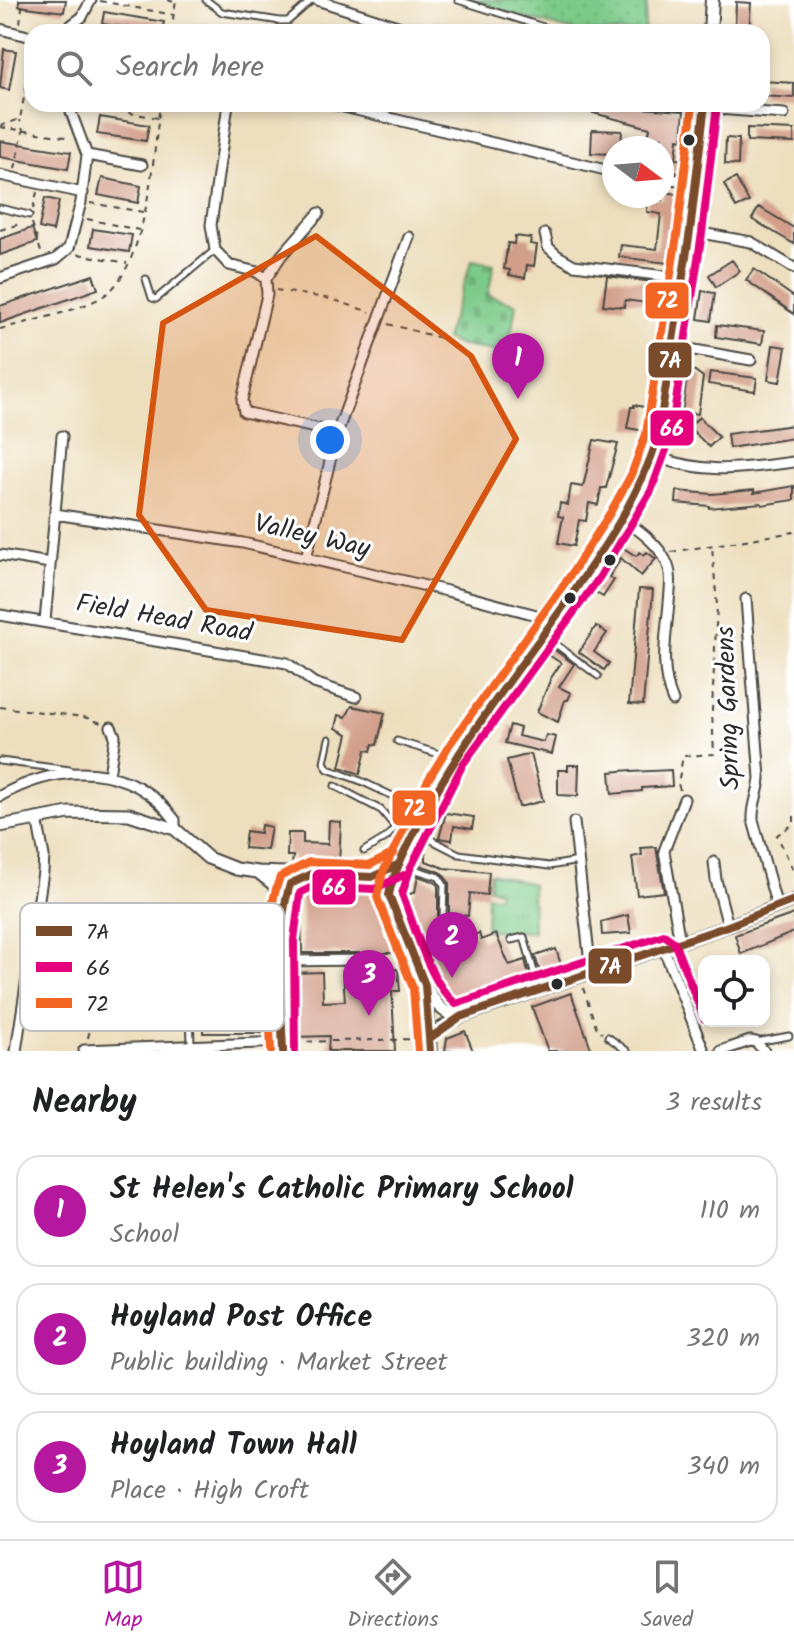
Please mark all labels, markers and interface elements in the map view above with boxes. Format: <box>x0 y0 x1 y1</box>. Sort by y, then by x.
search box <box>24 24 770 112</box>
text: Search here <box>116 44 264 92</box>
icon: search <box>52 46 96 90</box>
unlabelled marker <box>681 132 697 148</box>
north arrow <box>602 136 674 208</box>
line badge: 72 <box>644 281 690 320</box>
text: 72 <box>655 285 679 320</box>
pin: 1 <box>492 333 544 399</box>
line badge: 7A <box>647 341 693 379</box>
text: 7A <box>658 345 682 380</box>
line badge: 66 <box>649 409 695 447</box>
text: 66 <box>660 413 684 448</box>
your location <box>310 420 350 460</box>
street label: Valley Way <box>250 503 375 571</box>
unlabelled marker <box>602 552 618 568</box>
street label: Field Head Road <box>73 583 256 655</box>
unlabelled marker <box>562 590 578 606</box>
street label: Spring Gardens <box>705 625 753 791</box>
line badge: 72 <box>391 789 437 827</box>
text: 72 <box>402 793 426 828</box>
line badge: 66 <box>311 868 357 906</box>
text: 66 <box>322 872 346 907</box>
legend <box>20 903 284 1031</box>
pin: 2 <box>426 912 478 978</box>
text: 7A <box>86 916 110 951</box>
line badge: 7A <box>587 947 633 985</box>
pin: 3 <box>343 950 395 1016</box>
text: 7A <box>598 951 622 986</box>
text: 66 <box>86 952 110 987</box>
map controls <box>698 955 770 1027</box>
button: locate <box>698 955 770 1027</box>
unlabelled marker <box>549 976 565 992</box>
text: 72 <box>86 988 109 1023</box>
text: Nearby <box>32 1076 137 1130</box>
text: 3 results <box>665 1082 762 1124</box>
text: St Helen's Catholic Primary School <box>110 1166 574 1214</box>
text: 1 <box>56 1190 64 1232</box>
text: 110 m <box>700 1190 760 1232</box>
text: School <box>110 1214 179 1256</box>
text: Hoyland Post Office <box>110 1294 372 1342</box>
text: 2 <box>52 1318 68 1360</box>
text: 320 m <box>686 1318 760 1360</box>
text: Public building · Market Street <box>110 1342 448 1384</box>
text: Hoyland Town Hall <box>110 1422 357 1470</box>
text: 3 <box>53 1446 67 1488</box>
text: 340 m <box>687 1446 760 1488</box>
text: Place · High Croft <box>110 1470 309 1512</box>
tab: Map <box>101 1555 145 1638</box>
tab: Directions <box>347 1555 439 1638</box>
tab: Saved <box>641 1555 693 1638</box>

